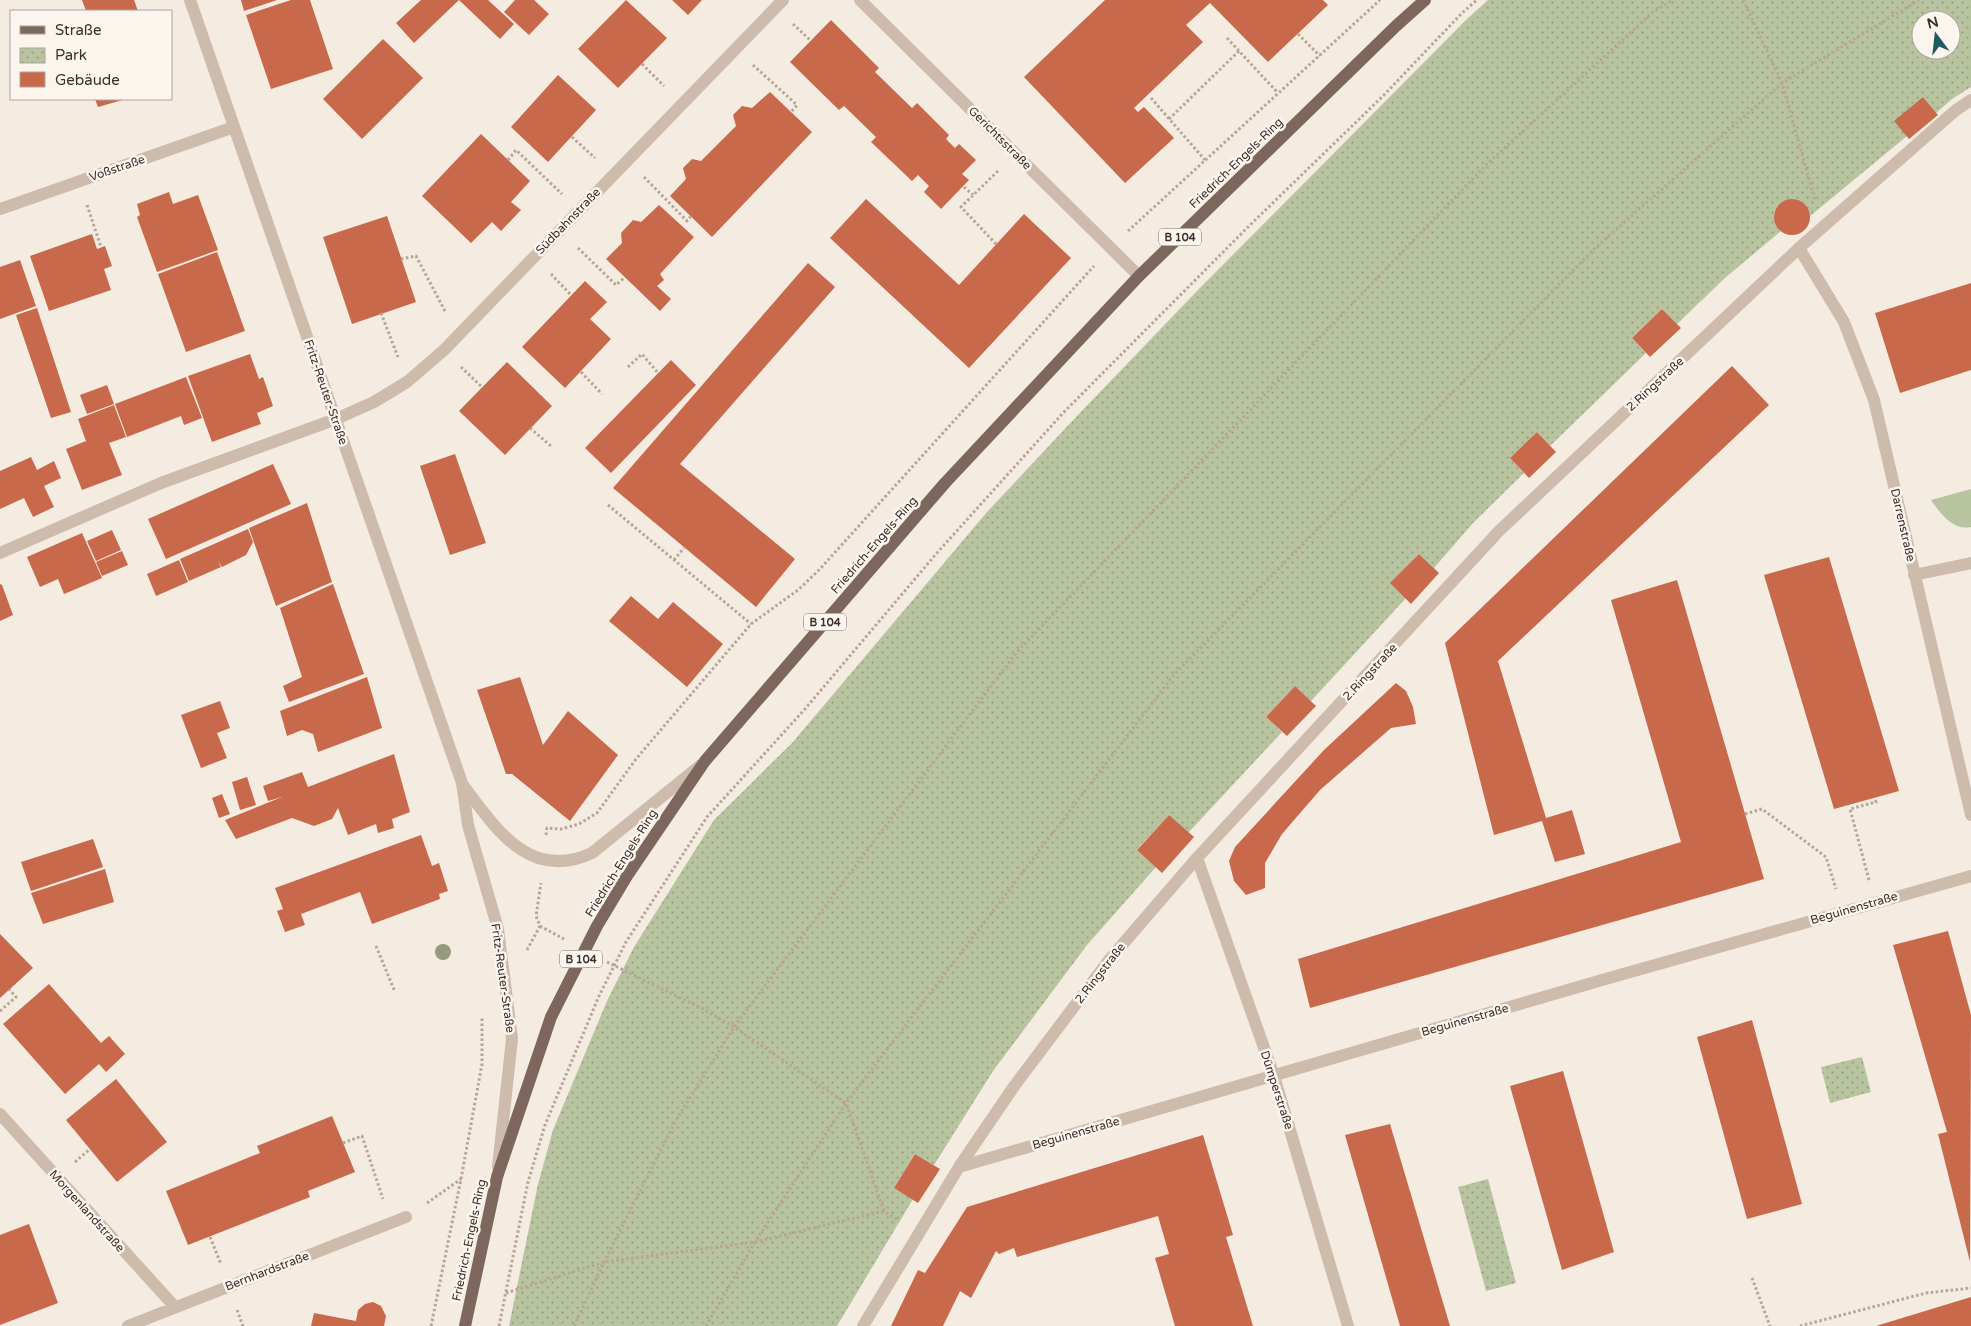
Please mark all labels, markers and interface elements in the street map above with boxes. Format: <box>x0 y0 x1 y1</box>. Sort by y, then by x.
legend <box>10 10 172 100</box>
north arrow <box>1911 10 1961 60</box>
text: N <box>1925 13 1940 33</box>
text: Straße <box>55 21 101 39</box>
text: Park <box>55 46 87 64</box>
text: Gebäude <box>55 71 120 89</box>
street label: Gerichtsstraße <box>966 104 1034 172</box>
street label: Friedrich-Engels-Ring <box>1186 115 1286 211</box>
street label: Voßstraße <box>87 152 147 184</box>
street label: Südbahnstraße <box>533 185 603 257</box>
road number: B 104 <box>1159 228 1201 246</box>
street label: Fritz-Reuter-Straße <box>301 338 351 447</box>
street label: 2.Ringstraße <box>1624 354 1687 414</box>
street label: Darrenstraße <box>1888 487 1918 563</box>
street label: Friedrich-Engels-Ring <box>828 493 920 597</box>
road number: B 104 <box>804 614 846 630</box>
street label: 2.Ringstraße <box>1340 640 1400 703</box>
street label: Friedrich-Engels-Ring <box>582 807 660 919</box>
street label: Beguinenstraße <box>1809 889 1899 927</box>
street label: Fritz-Reuter-Straße <box>488 922 518 1034</box>
street label: 2.Ringstraße <box>1072 940 1128 1006</box>
road number: B 104 <box>560 951 602 968</box>
street label: Beguinenstraße <box>1420 1001 1510 1039</box>
street label: Dümperstraße <box>1258 1049 1296 1131</box>
street label: Beguinenstraße <box>1031 1114 1121 1152</box>
street label: Morgenlandstraße <box>47 1167 128 1255</box>
street label: Friedrich-Engels-Ring <box>449 1178 489 1302</box>
street label: Bernhardstraße <box>223 1248 311 1293</box>

